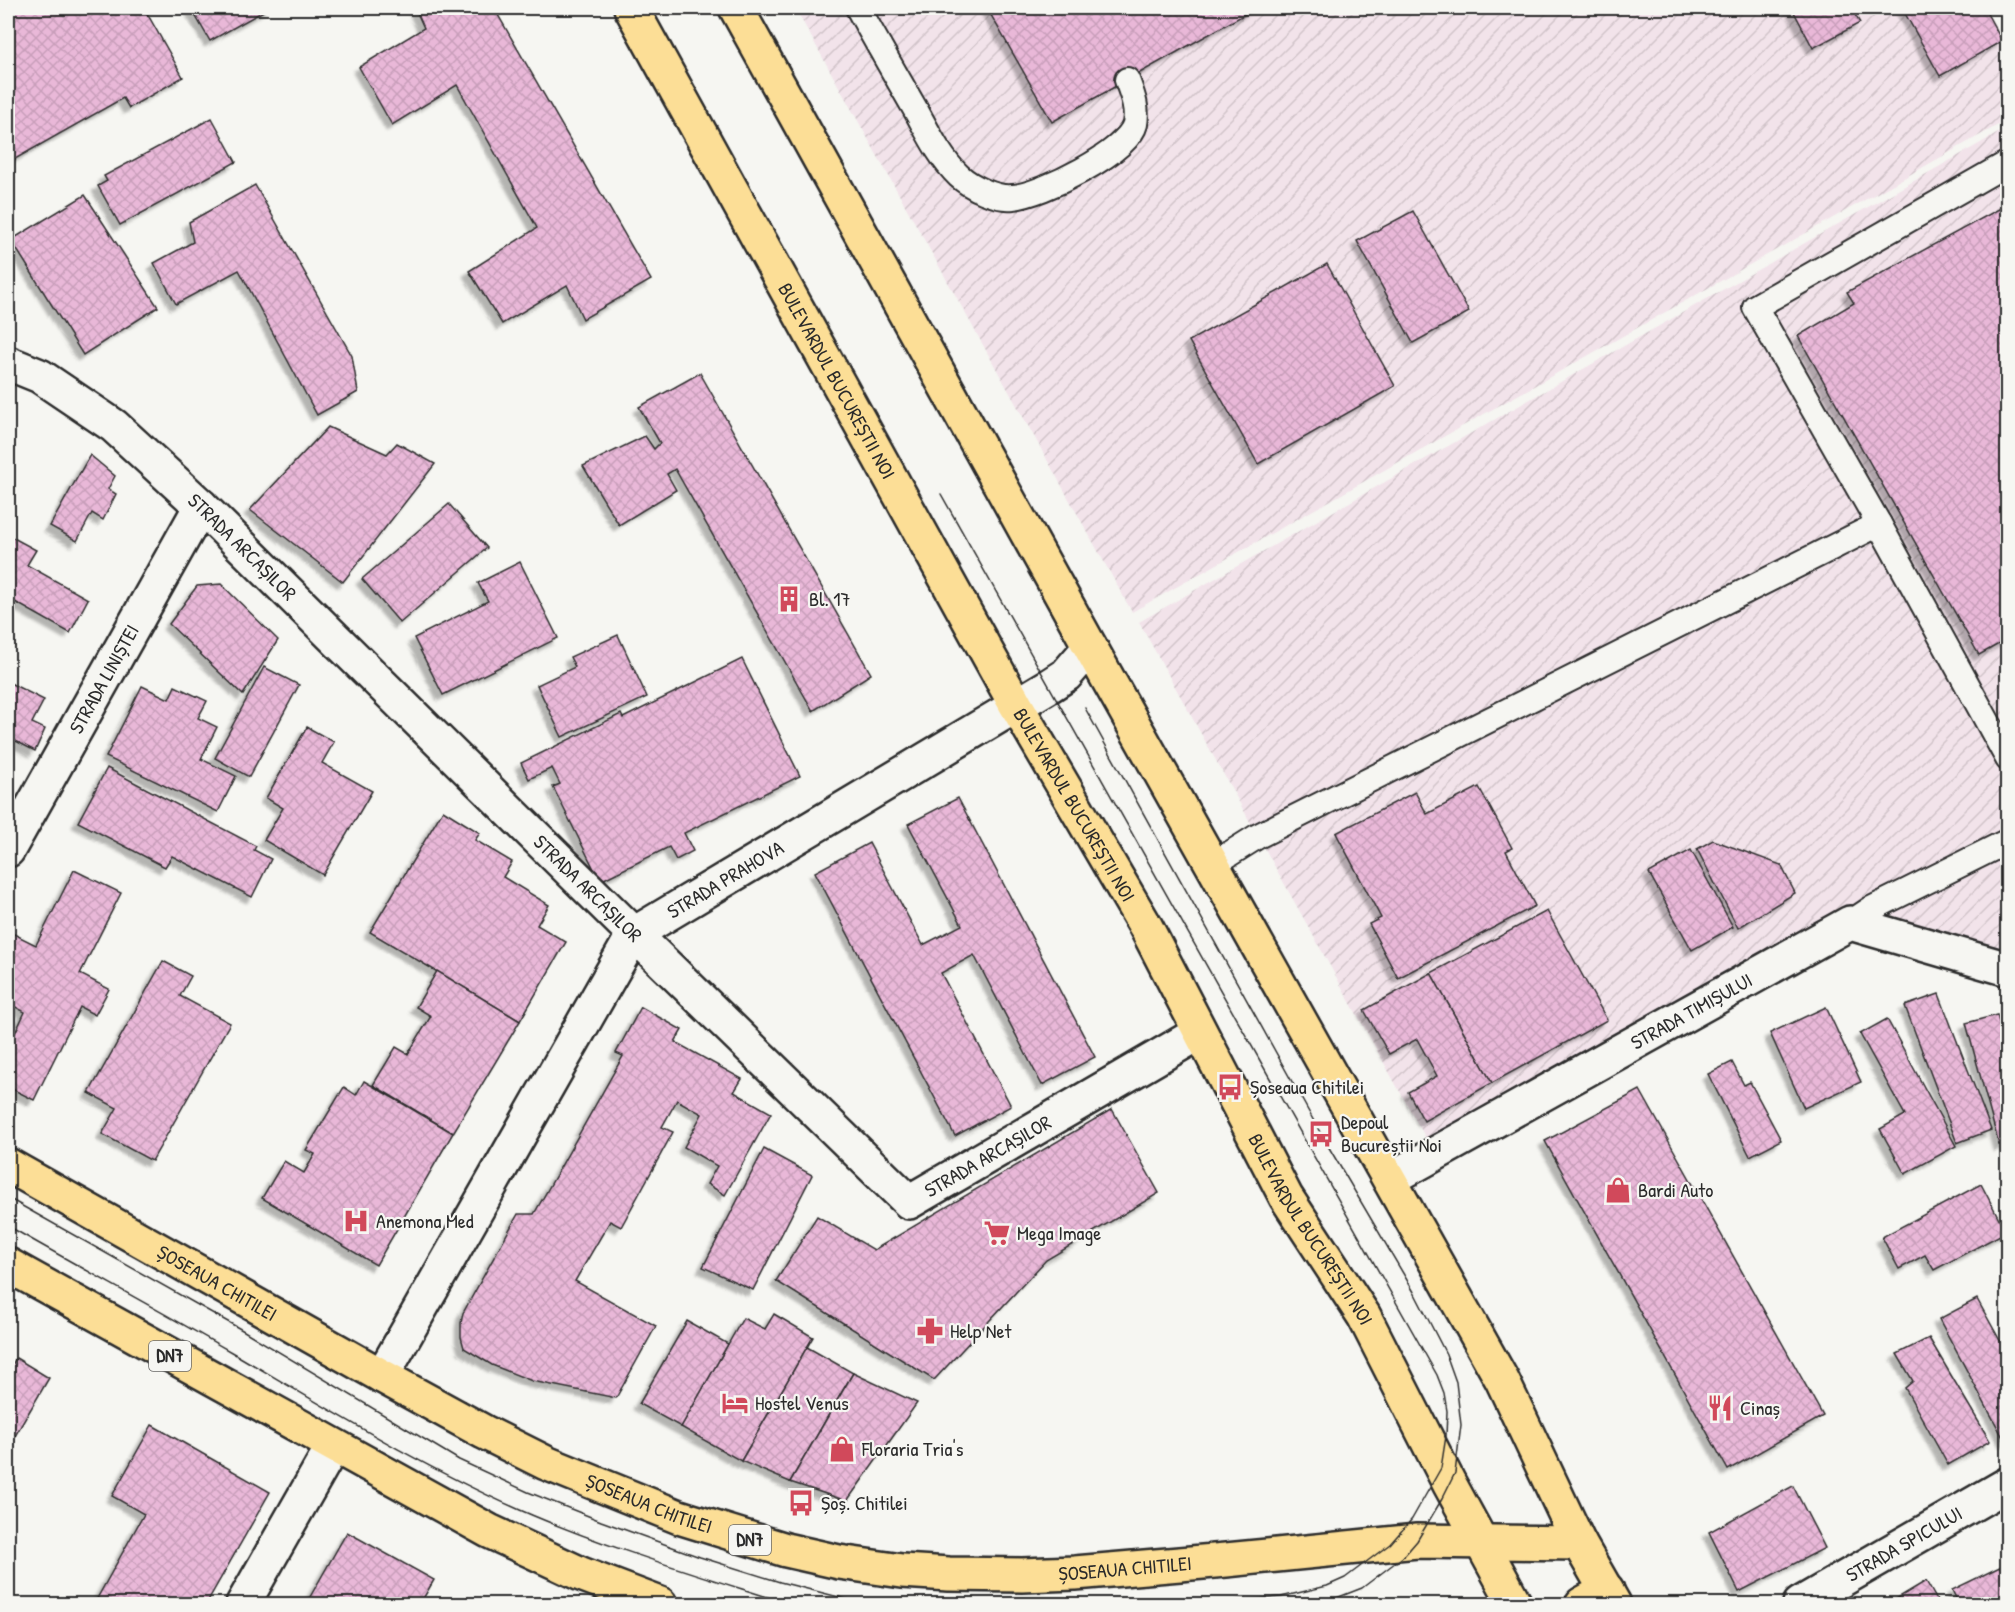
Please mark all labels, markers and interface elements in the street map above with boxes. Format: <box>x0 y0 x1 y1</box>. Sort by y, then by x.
street label: BULEVARDUL BUCUREȘTII NOI <box>772 278 902 484</box>
street label: STRADA ARCAȘILOR <box>182 487 303 606</box>
building icon: Bl. 17 <box>774 584 804 614</box>
place label: Bl. 17 <box>809 585 851 612</box>
street label: STRADA LINIȘTEI <box>62 619 145 738</box>
street label: BULEVARDUL BUCUREȘTII NOI <box>1008 703 1142 906</box>
street label: STRADA ARCAȘILOR <box>528 828 648 948</box>
street label: STRADA PRAHOVA <box>662 834 788 924</box>
street label: STRADA TIMIȘULUI <box>1626 966 1757 1055</box>
bus stop icon: Șoseaua Chitilei <box>1215 1072 1245 1102</box>
place label: Șoseaua Chitilei <box>1250 1073 1364 1100</box>
street label: STRADA ARCAȘILOR <box>919 1108 1056 1203</box>
place label: Depoul Bucureștii Noi <box>1341 1108 1442 1158</box>
bus stop icon: Depoul Bucureștii Noi <box>1306 1119 1336 1149</box>
street label: BULEVARDUL BUCUREȘTII NOI <box>1242 1129 1380 1329</box>
shop icon: Bardi Auto <box>1603 1175 1633 1205</box>
place label: Bardi Auto <box>1638 1176 1713 1203</box>
hospital icon: Anemona Med <box>341 1206 371 1236</box>
place label: Anemona Med <box>376 1207 474 1234</box>
supermarket icon: Mega Image <box>982 1218 1012 1248</box>
place label: Mega Image <box>1017 1219 1101 1246</box>
street label: ȘOSEAUA CHITILEI <box>152 1238 282 1327</box>
pharmacy icon: Help Net <box>915 1316 945 1346</box>
place label: Help Net <box>950 1317 1012 1344</box>
road number: DN7 <box>149 1341 191 1371</box>
hotel icon: Hostel Venus <box>720 1388 750 1418</box>
place label: Hostel Venus <box>755 1389 849 1416</box>
restaurant icon: Cinaș <box>1705 1393 1735 1423</box>
place label: Cinaș <box>1740 1394 1780 1421</box>
shop icon: Floraria Tria's <box>827 1434 857 1464</box>
place label: Floraria Tria's <box>861 1435 964 1462</box>
street label: ȘOSEAUA CHITILEI <box>582 1467 716 1539</box>
bus stop icon: Șoș. Chitilei <box>786 1488 816 1518</box>
place label: Șoș. Chitilei <box>821 1489 908 1516</box>
street label: STRADA SPICULUI <box>1841 1499 1967 1588</box>
road number: DN7 <box>729 1525 771 1555</box>
street label: ȘOSEAUA CHITILEI <box>1058 1549 1193 1587</box>

